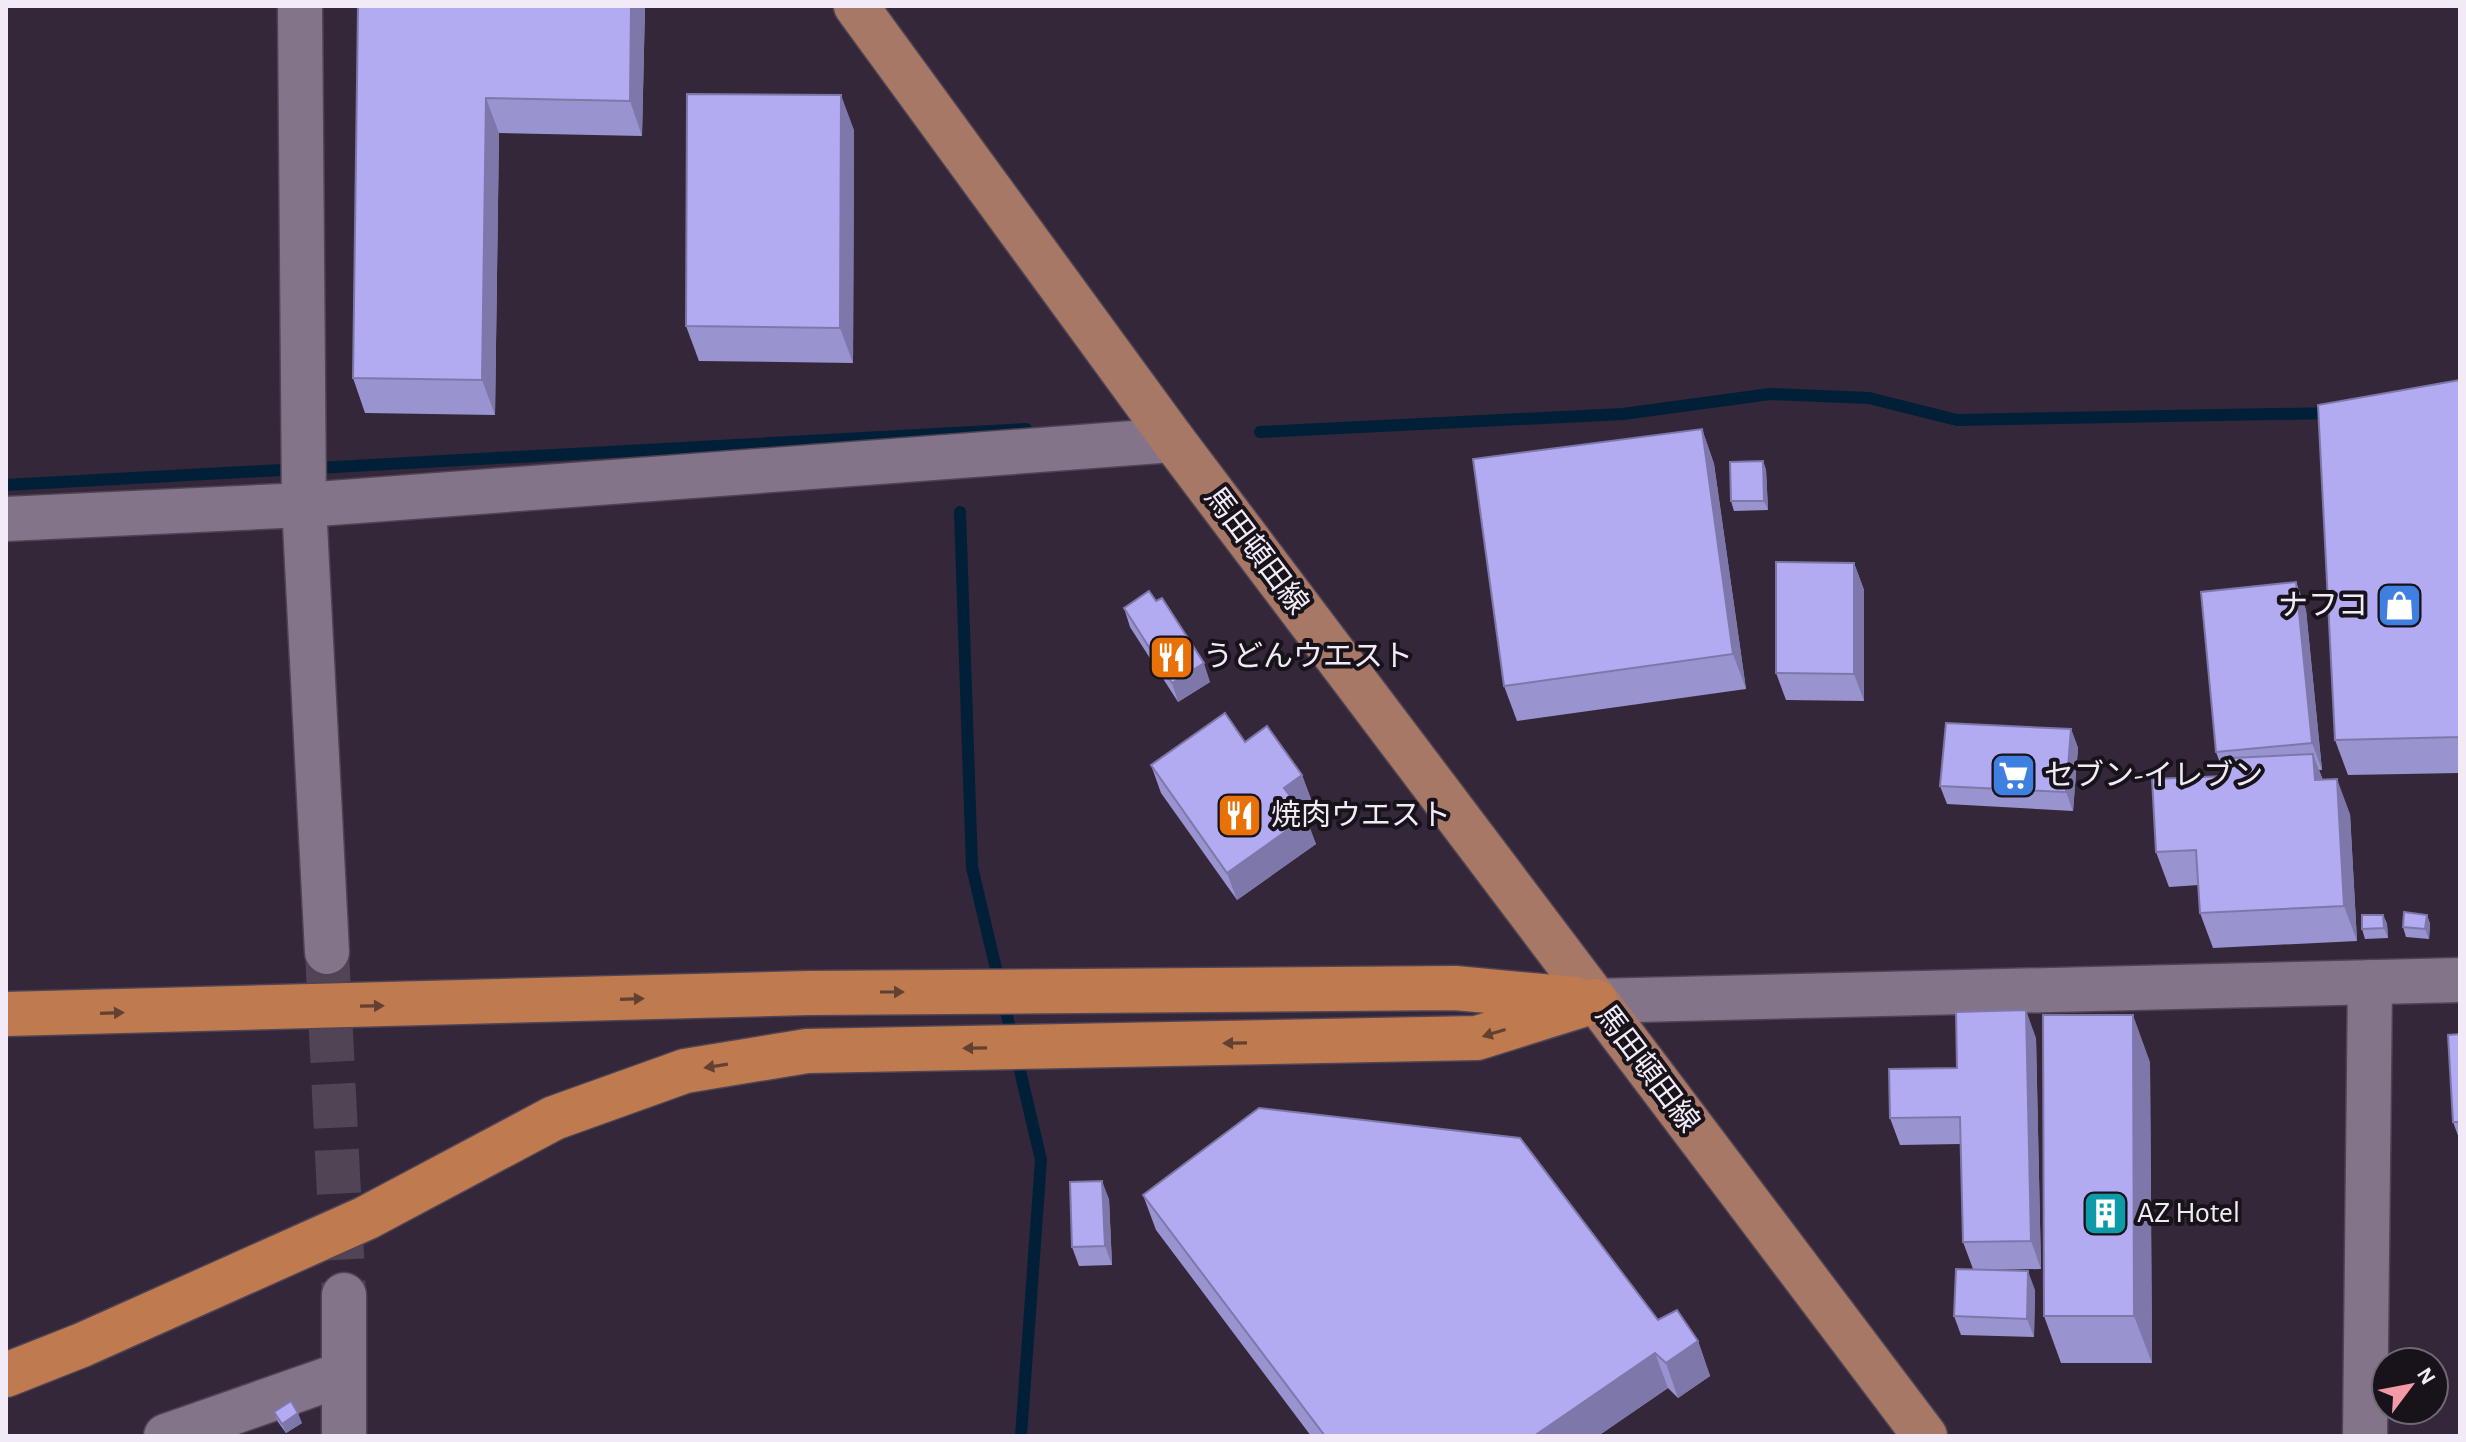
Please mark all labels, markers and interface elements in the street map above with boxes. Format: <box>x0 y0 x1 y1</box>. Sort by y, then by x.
street label: 馬田頓田線 <box>1199 481 1315 620</box>
shop icon: ナフコ <box>2375 582 2423 630</box>
place label: ナフコ <box>2278 591 2368 621</box>
restaurant icon: うどんウエスト <box>1148 633 1196 681</box>
place label: うどんウエスト <box>1203 641 1413 672</box>
supermarket icon: セブン-イレブン <box>1989 752 2037 800</box>
place label: セブン-イレブン <box>2044 759 2263 791</box>
restaurant icon: 焼肉ウエスト <box>1216 792 1264 840</box>
place label: 焼肉ウエスト <box>1271 799 1451 831</box>
one-way arrow <box>880 986 905 998</box>
one-way arrow <box>620 992 645 1005</box>
street label: 馬田頓田線 <box>1590 999 1706 1138</box>
one-way arrow <box>360 1000 385 1013</box>
one-way arrow <box>100 1007 125 1019</box>
one-way arrow <box>1482 1027 1506 1040</box>
one-way arrow <box>1222 1037 1247 1049</box>
one-way arrow <box>962 1042 987 1054</box>
one-way arrow <box>703 1060 728 1073</box>
building icon: AZ Hotel <box>2082 1189 2130 1237</box>
place label: AZ Hotel <box>2137 1198 2240 1228</box>
north arrow <box>2370 1346 2450 1426</box>
text: N <box>2413 1364 2439 1388</box>

